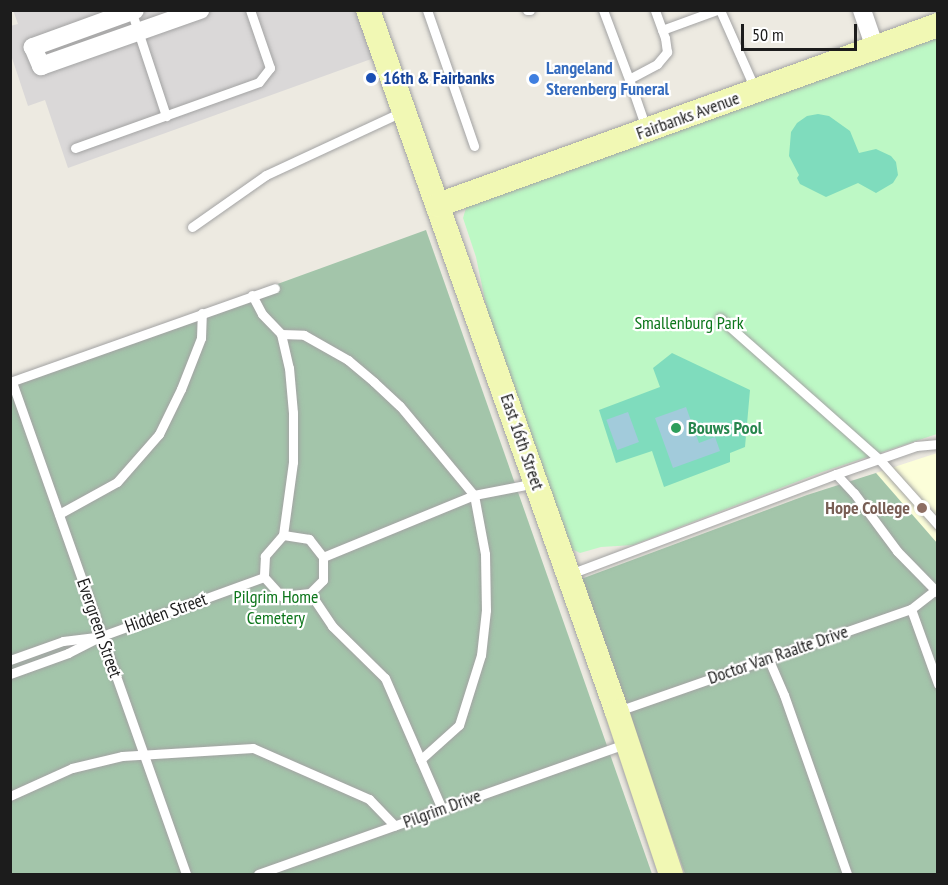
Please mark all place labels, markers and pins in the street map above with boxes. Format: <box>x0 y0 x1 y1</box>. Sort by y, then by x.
place label: Langeland Sterenberg Funeral <box>546 58 669 100</box>
place label: 16th & Fairbanks <box>383 67 494 89</box>
marker: 16th & Fairbanks <box>364 71 378 85</box>
marker: Langeland Sterenberg Funeral <box>527 72 541 86</box>
place label: Bouws Pool <box>688 417 762 439</box>
marker: Bouws Pool <box>669 421 683 435</box>
place label: Hope College <box>825 497 910 519</box>
marker: Hope College <box>915 501 929 515</box>

